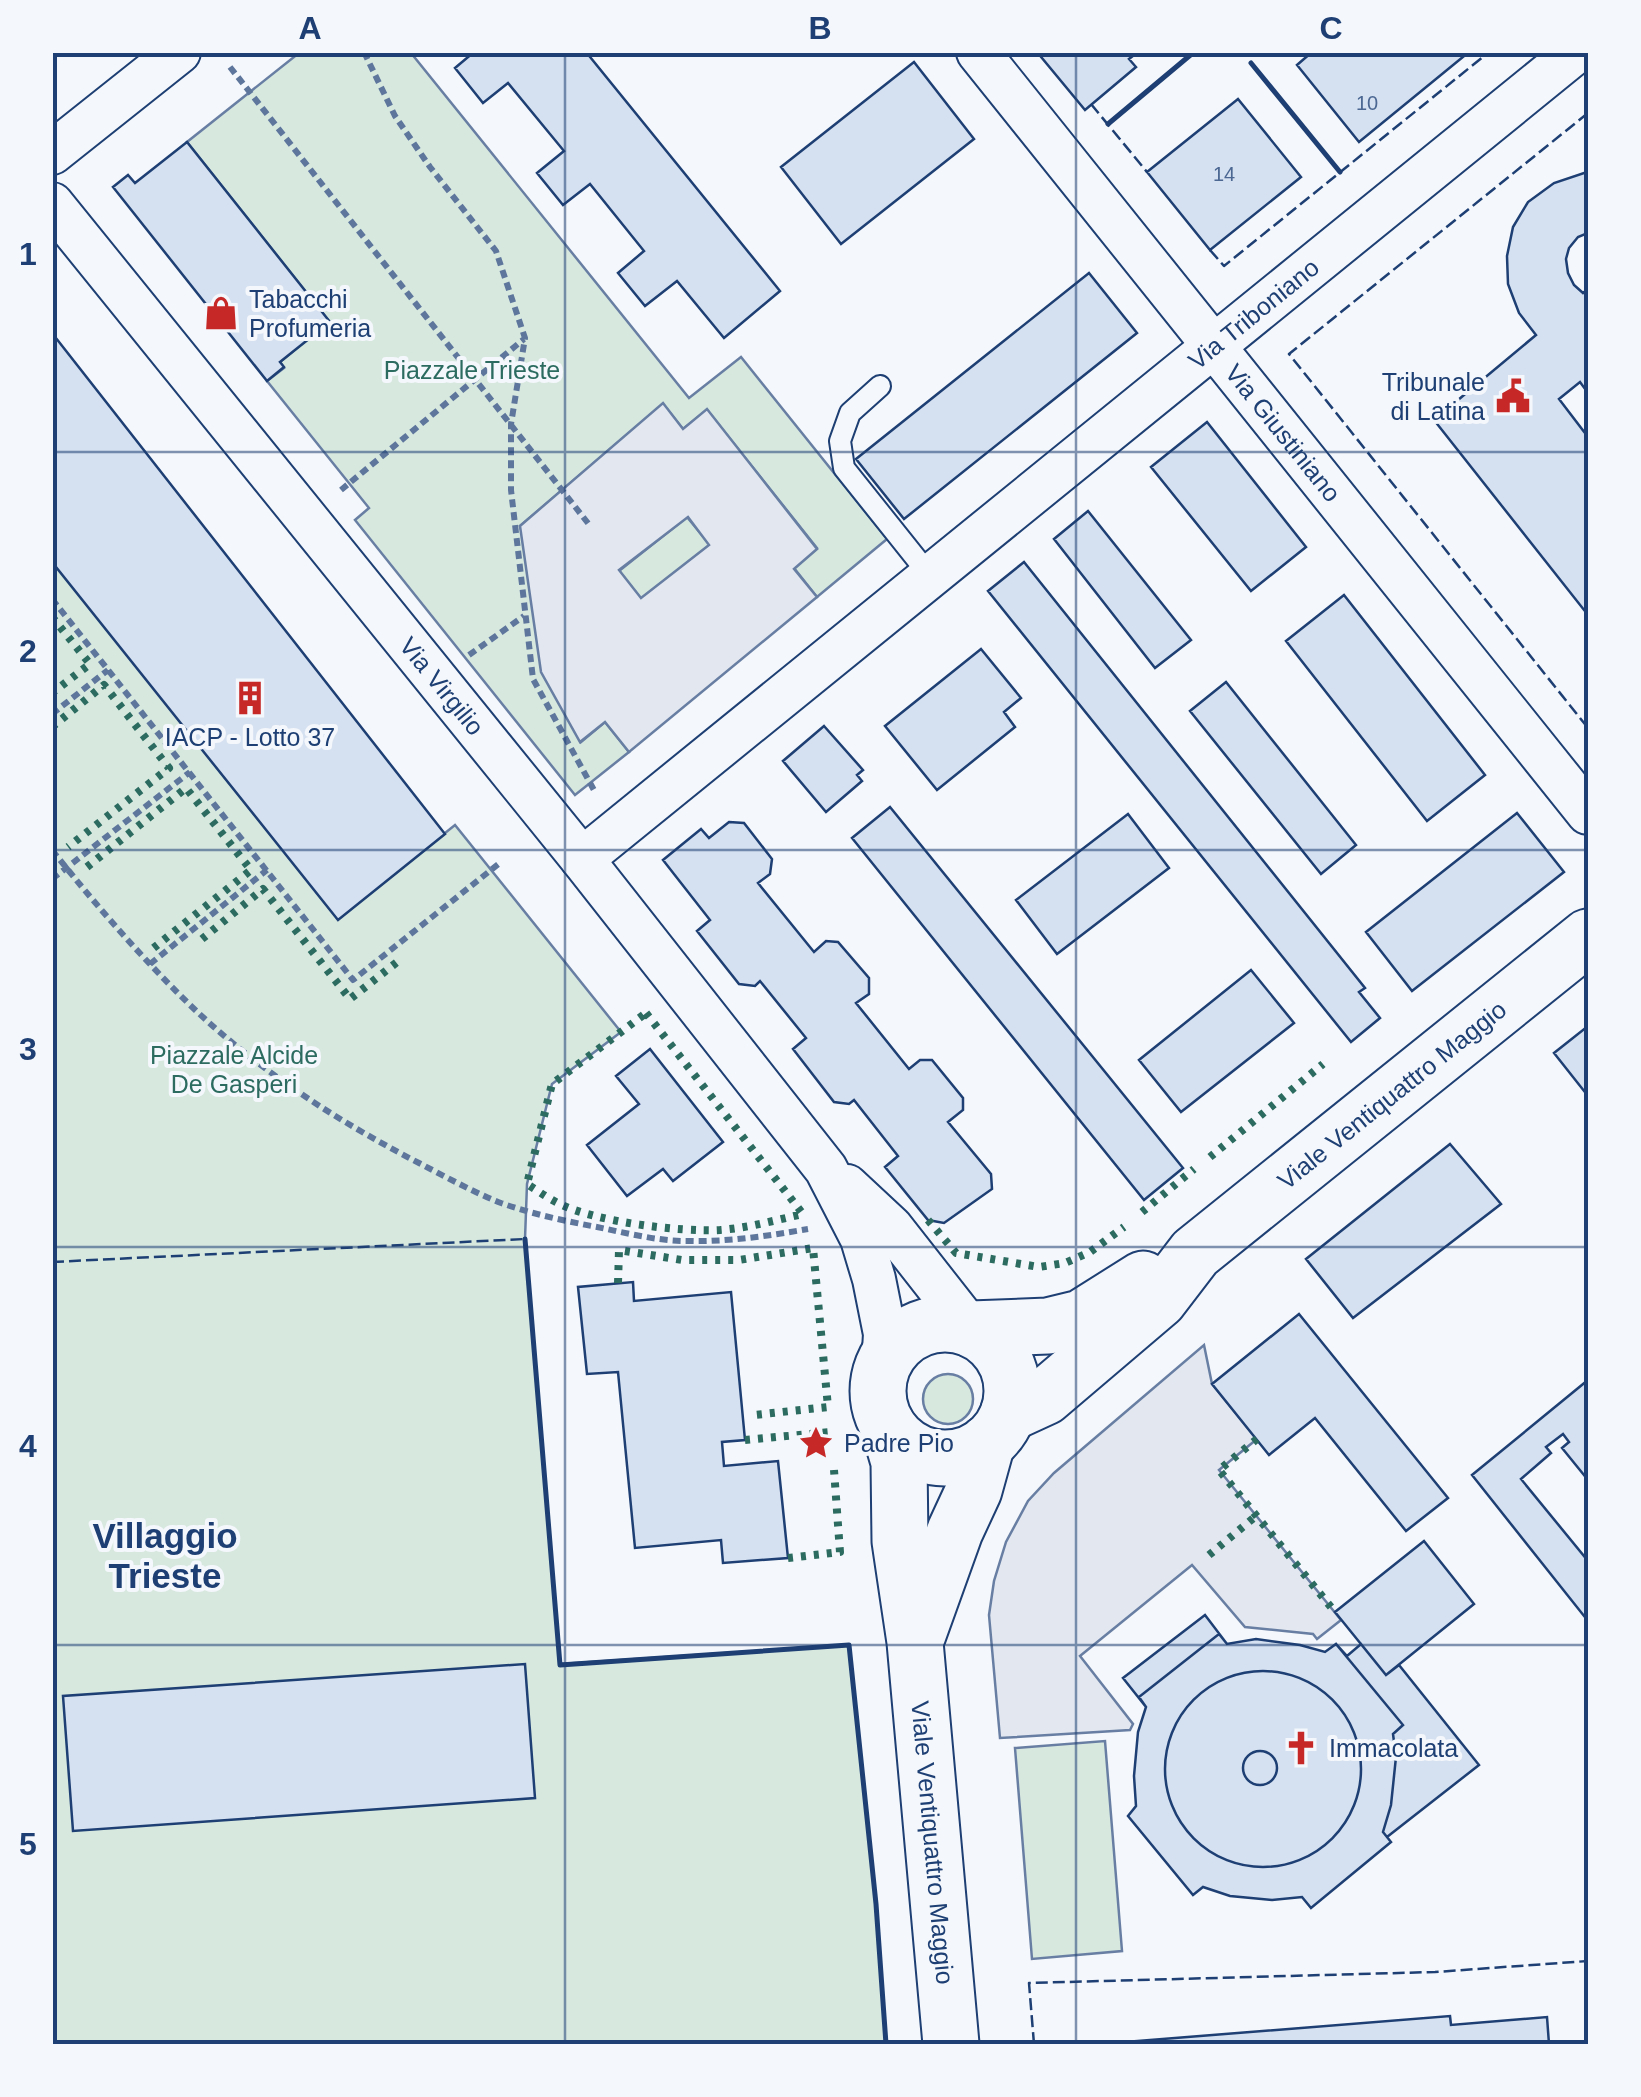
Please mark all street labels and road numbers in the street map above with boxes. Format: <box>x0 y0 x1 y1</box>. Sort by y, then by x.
street label: Via Triboniano <box>1183 253 1324 375</box>
street label: Via Giustiniano <box>1220 359 1347 507</box>
street label: Via Virgilio <box>394 632 490 740</box>
street label: Viale Ventiquattro Maggio <box>1272 995 1511 1195</box>
street label: Viale Ventiquattro Maggio <box>906 1700 960 1986</box>

